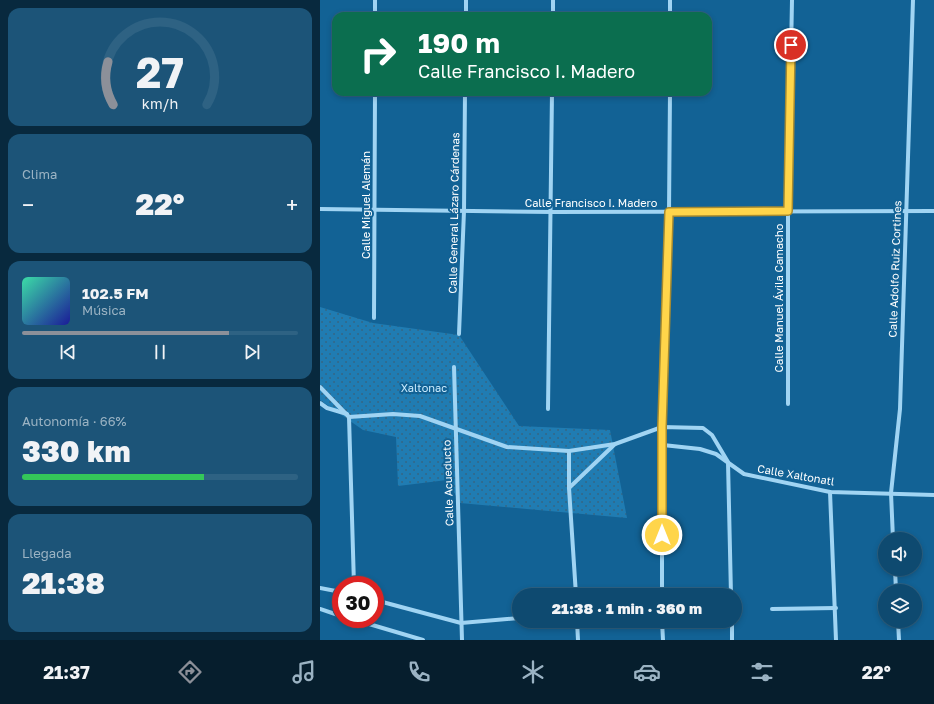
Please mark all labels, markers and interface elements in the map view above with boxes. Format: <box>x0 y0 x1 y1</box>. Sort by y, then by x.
text: 190 m <box>418 26 500 59</box>
icon: right <box>352 28 404 80</box>
pin <box>774 28 808 62</box>
icon: arrive <box>780 34 802 56</box>
text: 27 <box>136 47 184 97</box>
text: Calle Francisco I. Madero <box>418 60 635 82</box>
text: km/h <box>142 95 178 112</box>
street label: Calle General Lázaro Cárdenas <box>446 132 461 294</box>
street label: Calle Miguel Alemán <box>359 151 372 259</box>
text: Clima <box>22 166 57 182</box>
text: 22° <box>136 186 184 222</box>
text: − <box>22 191 34 218</box>
text: + <box>286 191 298 218</box>
street label: Calle Francisco I. Madero <box>525 196 658 209</box>
street label: Calle Adolfo Ruiz Cortines <box>886 200 903 338</box>
street label: Calle Manuel Ávila Camacho <box>772 223 785 372</box>
text: 102.5 FM <box>82 284 149 302</box>
text: Música <box>82 302 126 318</box>
icon: previous <box>57 341 79 363</box>
icon: pause <box>149 341 171 363</box>
icon: next <box>241 341 263 363</box>
park label: Xaltonac <box>401 381 447 394</box>
text: Autonomía · 66% <box>22 413 127 429</box>
text: 330 km <box>22 433 131 469</box>
street label: Calle Acueducto <box>439 439 456 526</box>
street label: Calle Xaltonatl <box>756 461 836 488</box>
position arrow <box>641 514 683 556</box>
map controls <box>878 532 922 628</box>
button: sound <box>878 532 922 576</box>
text: Llegada <box>22 545 72 561</box>
text: 21:38 <box>22 565 105 601</box>
speed limit sign: 30 <box>332 576 384 628</box>
button: layers <box>878 584 922 628</box>
text: 21:38 · 1 min · 360 m <box>552 599 702 617</box>
icon: directions <box>176 658 204 686</box>
icon: music <box>290 658 318 686</box>
icon: phone <box>405 658 433 686</box>
icon: climate <box>519 658 547 686</box>
icon: car <box>633 658 661 686</box>
icon: filters <box>748 658 776 686</box>
text: 21:37 <box>43 661 90 683</box>
text: 22° <box>862 661 891 683</box>

